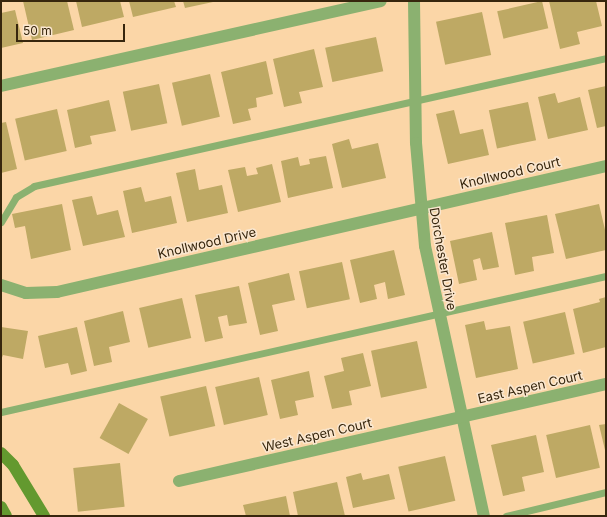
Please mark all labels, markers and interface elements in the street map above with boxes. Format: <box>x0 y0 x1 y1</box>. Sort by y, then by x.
scale bar <box>18 16 127 42</box>
text: 50 m <box>23 23 52 38</box>
street label: Knollwood Court <box>458 154 562 192</box>
street label: Dorchester Drive <box>426 206 460 312</box>
street label: Knollwood Drive <box>156 224 258 262</box>
street label: East Aspen Court <box>476 367 584 407</box>
street label: West Aspen Court <box>261 415 373 455</box>

